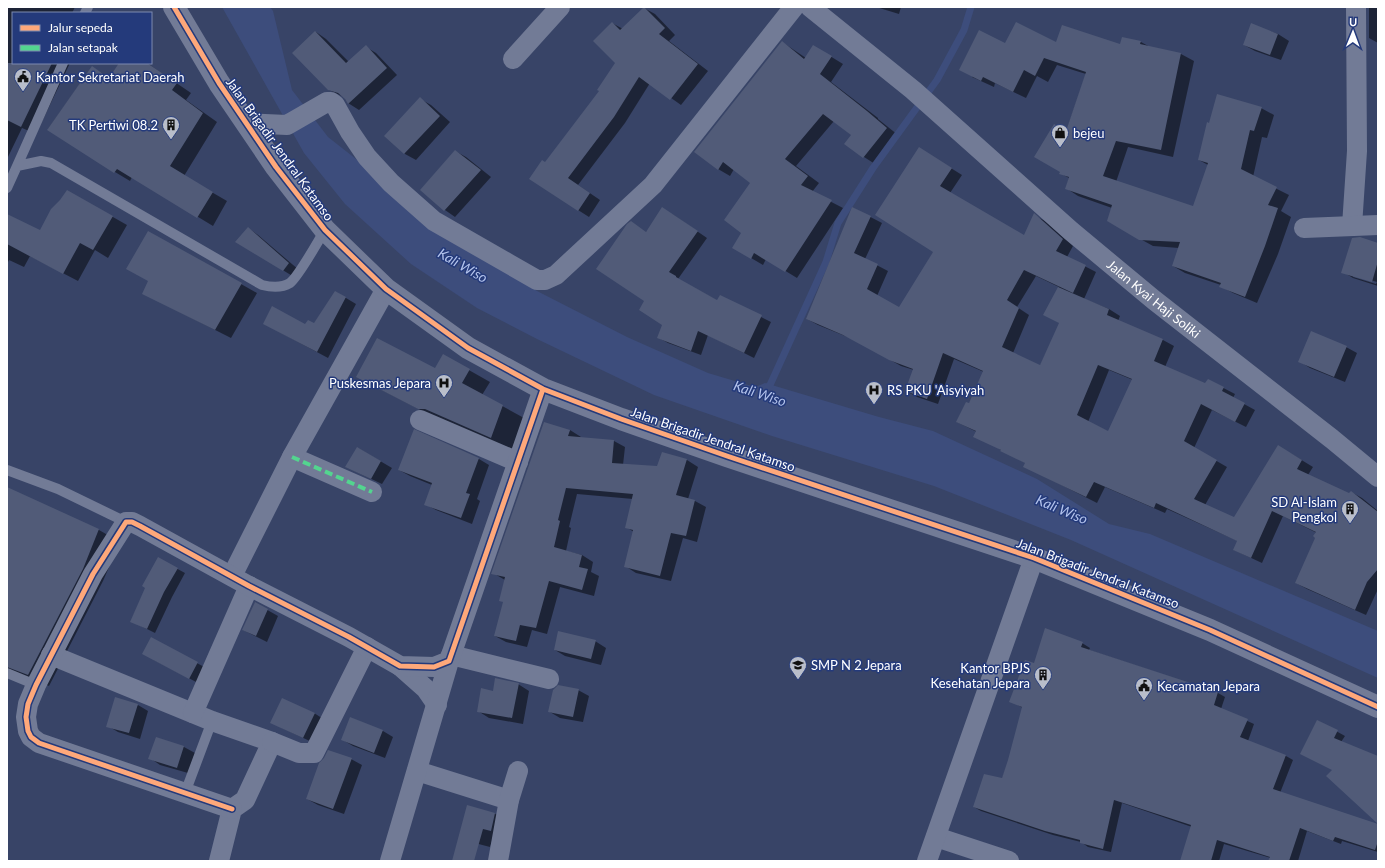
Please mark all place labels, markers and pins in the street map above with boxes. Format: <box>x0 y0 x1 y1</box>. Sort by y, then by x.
public building icon: Kantor Sekretariat Daerah <box>13 67 33 92</box>
place label: Kantor Sekretariat Daerah <box>36 69 184 85</box>
building icon: TK Pertiwi 08.2 <box>161 115 181 140</box>
place label: TK Pertiwi 08.2 <box>69 117 158 133</box>
shop icon: bejeu <box>1050 123 1070 148</box>
place label: bejeu <box>1073 125 1104 141</box>
hospital icon: Puskesmas Jepara <box>434 373 454 398</box>
place label: Puskesmas Jepara <box>329 375 431 391</box>
hospital icon: RS PKU 'Aisyiyah <box>864 380 884 405</box>
place label: RS PKU 'Aisyiyah <box>887 382 984 398</box>
place label: SD Al-Islam Pengkol <box>1271 494 1337 525</box>
building icon: SD Al-Islam Pengkol <box>1340 499 1360 524</box>
school or university icon: SMP N 2 Jepara <box>788 655 808 680</box>
place label: SMP N 2 Jepara <box>811 657 902 673</box>
place label: Kantor BPJS Kesehatan Jepara <box>931 660 1030 691</box>
building icon: Kantor BPJS Kesehatan Jepara <box>1033 665 1053 690</box>
public building icon: Kecamatan Jepara <box>1134 676 1154 701</box>
place label: Kecamatan Jepara <box>1157 678 1260 694</box>

